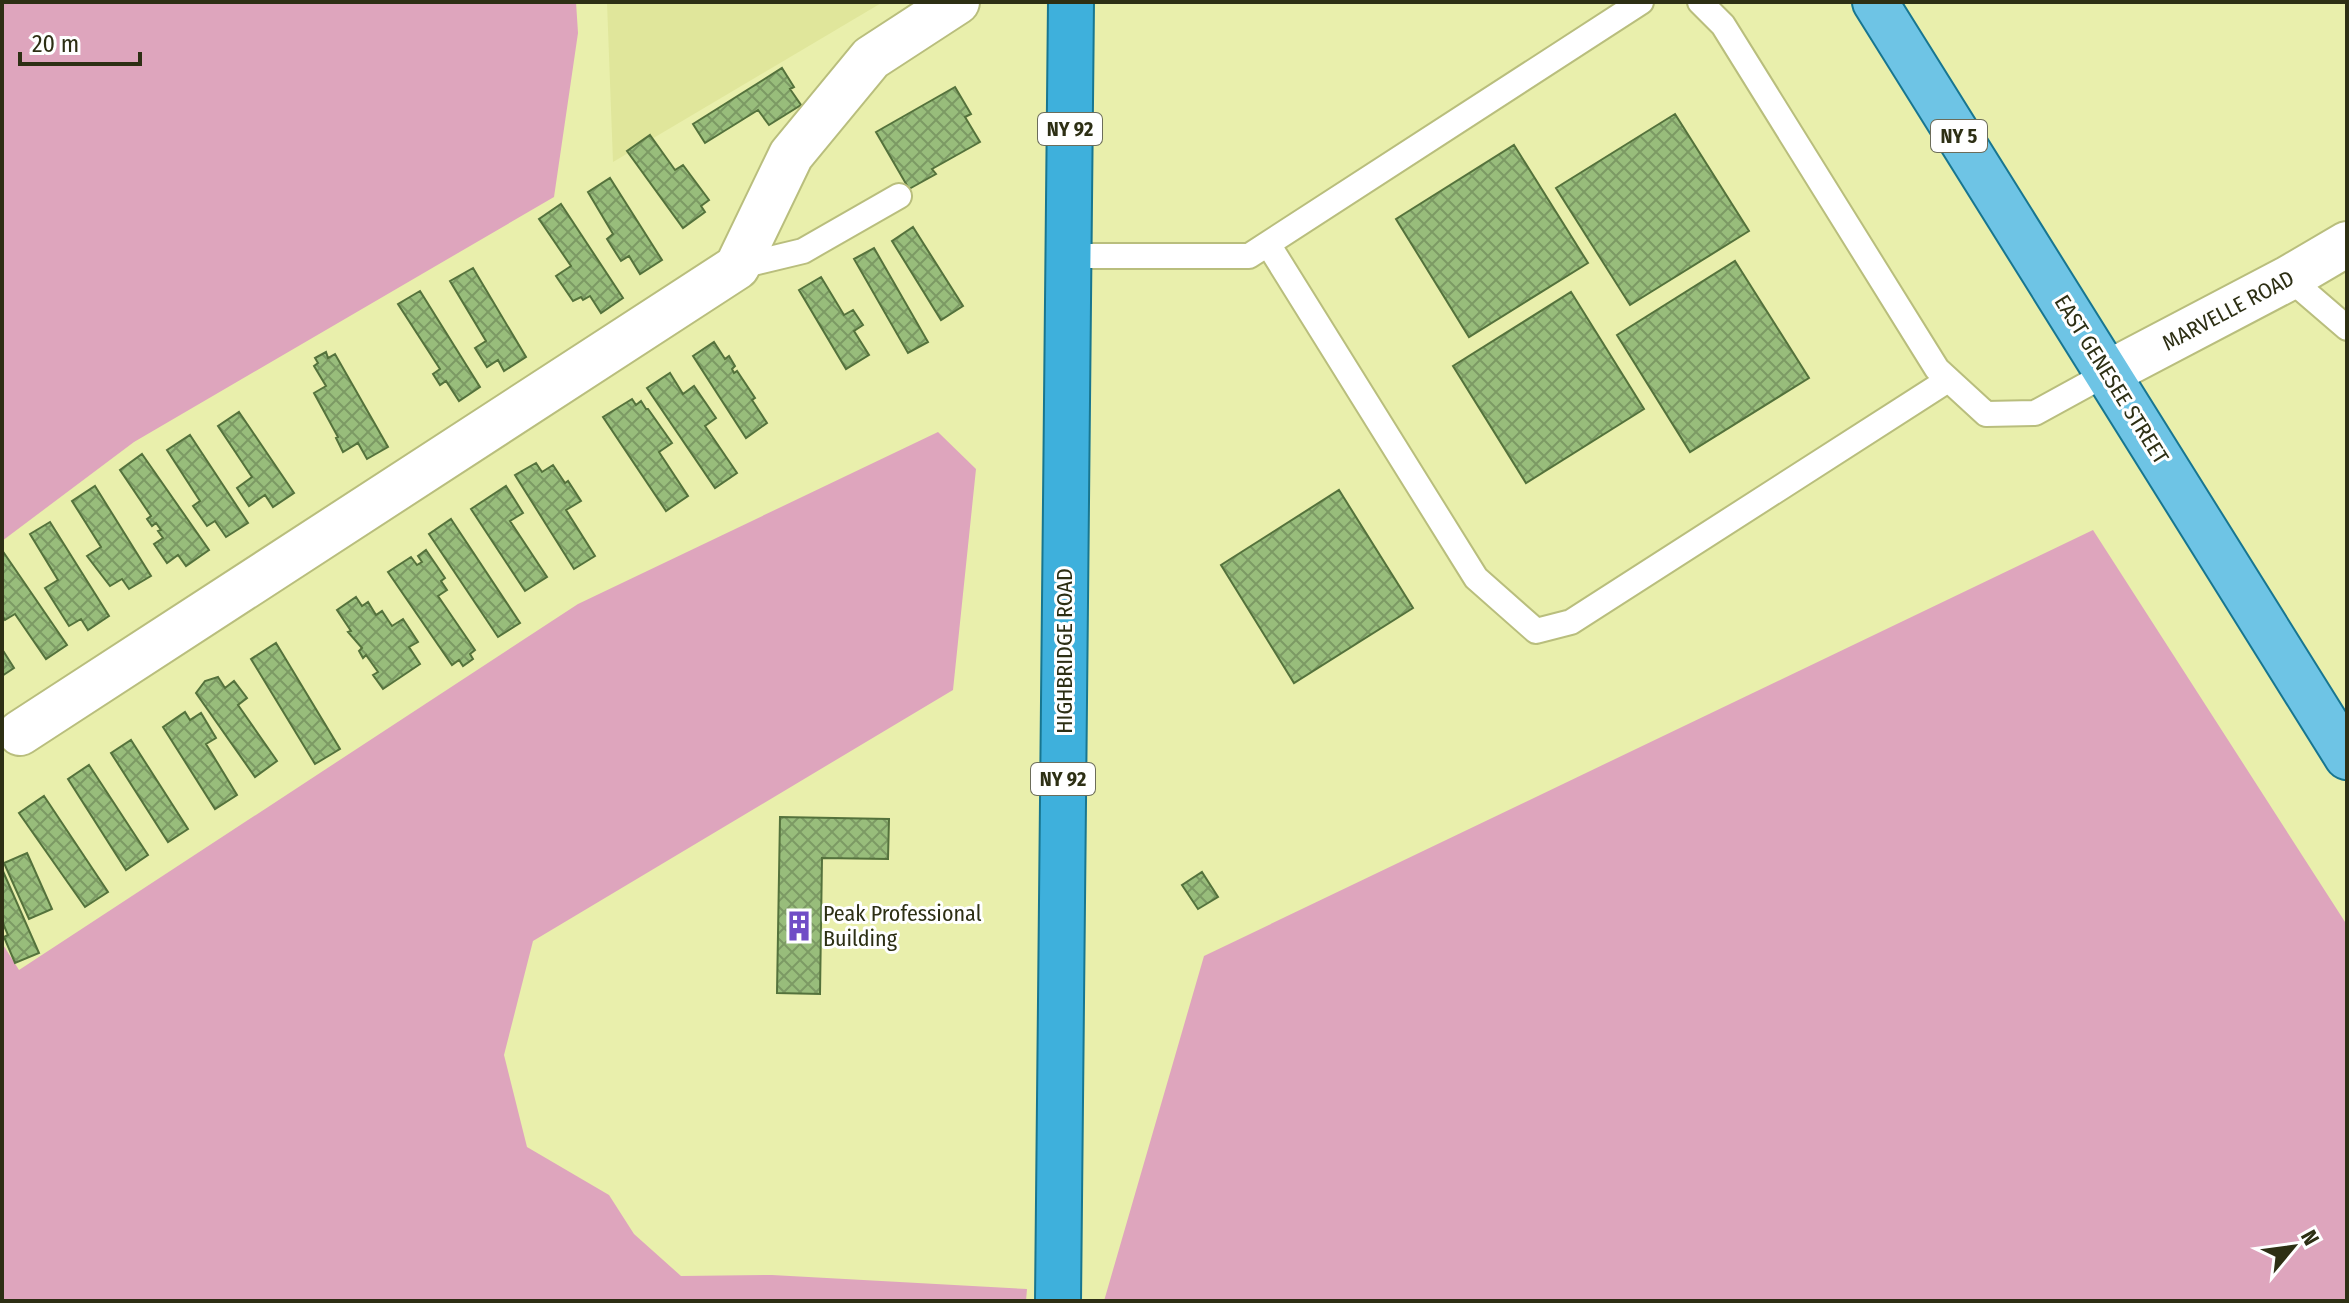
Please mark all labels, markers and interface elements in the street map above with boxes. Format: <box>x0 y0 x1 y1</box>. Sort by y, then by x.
scale bar <box>20 16 140 66</box>
text: 20 m <box>32 30 79 58</box>
road number: NY 92 <box>1038 113 1102 145</box>
road number: NY 5 <box>1931 120 1987 152</box>
street label: MARVELLE ROAD <box>2158 264 2299 356</box>
street label: EAST GENESEE STREET <box>2049 290 2175 469</box>
street label: HIGHBRIDGE ROAD <box>1051 568 1078 734</box>
road number: NY 92 <box>1031 763 1095 795</box>
place label: Peak Professional Building <box>823 900 982 952</box>
building icon: Peak Professional Building <box>782 909 816 943</box>
north arrow <box>2253 1207 2333 1287</box>
text: N <box>2295 1225 2325 1250</box>

